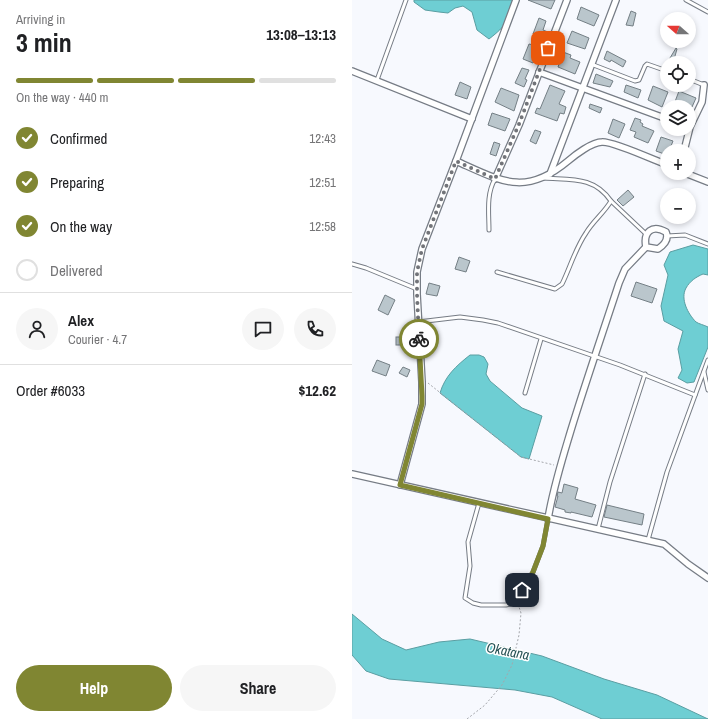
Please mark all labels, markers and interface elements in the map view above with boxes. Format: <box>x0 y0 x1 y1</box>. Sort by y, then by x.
text: Arriving in <box>16 11 65 28</box>
north arrow <box>660 12 696 48</box>
map controls <box>660 12 696 224</box>
text: 13:08–13:13 <box>266 24 336 45</box>
text: 3 min <box>16 25 72 60</box>
pin <box>531 31 565 65</box>
icon: bag <box>537 37 559 59</box>
button: locate <box>660 56 696 92</box>
text: On the way · 440 m <box>16 89 108 106</box>
button: layers <box>660 100 696 136</box>
icon: check <box>16 127 38 149</box>
text: Confirmed <box>50 128 107 149</box>
text: 12:43 <box>309 130 336 147</box>
button: + <box>660 144 696 180</box>
icon: check <box>16 171 38 193</box>
text: Preparing <box>50 172 104 193</box>
text: 12:51 <box>309 174 336 191</box>
button: − <box>660 188 696 224</box>
icon: check <box>16 215 38 237</box>
text: On the way <box>50 216 112 237</box>
text: 12:58 <box>309 218 336 235</box>
text: Delivered <box>50 260 103 281</box>
button: person <box>16 308 58 350</box>
button: chat <box>242 308 284 350</box>
button: phone <box>294 308 336 350</box>
text: Alex <box>68 310 94 331</box>
courier <box>399 319 439 359</box>
icon: bike <box>408 328 430 350</box>
text: Courier · 4.7 <box>68 331 127 348</box>
text: Order #6033 <box>16 380 85 401</box>
text: $12.62 <box>298 380 336 401</box>
pin <box>505 573 539 607</box>
icon: home <box>511 579 533 601</box>
water label: Okatana <box>485 638 531 664</box>
button: Help <box>16 665 172 711</box>
button: Share <box>180 665 336 711</box>

